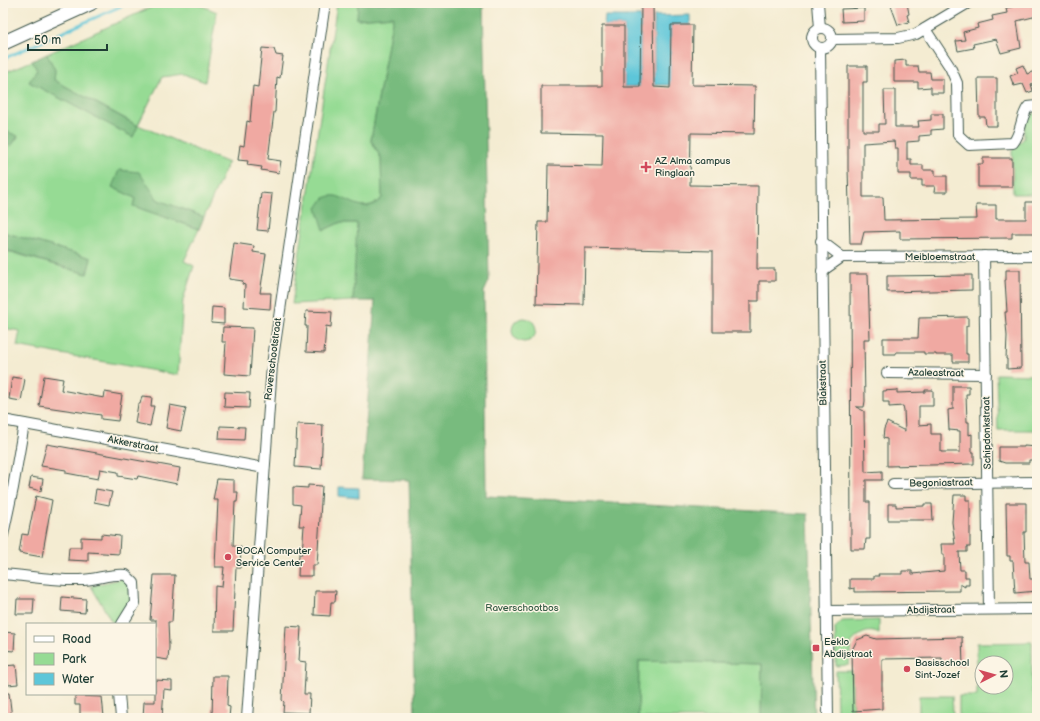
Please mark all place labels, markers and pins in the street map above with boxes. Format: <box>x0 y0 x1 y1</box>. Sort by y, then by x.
place label: AZ Alma campus Ringlaan <box>655 155 730 179</box>
marker: AZ Alma campus Ringlaan <box>640 161 652 173</box>
place label: BOCA Computer Service Center <box>236 545 311 569</box>
marker: BOCA Computer Service Center <box>223 552 233 562</box>
place label: Eeklo Abdijstraat <box>824 636 872 660</box>
marker: Eeklo Abdijstraat <box>811 643 821 653</box>
place label: Basisschool Sint-Jozef <box>915 657 969 681</box>
marker: Basisschool Sint-Jozef <box>902 664 912 674</box>

